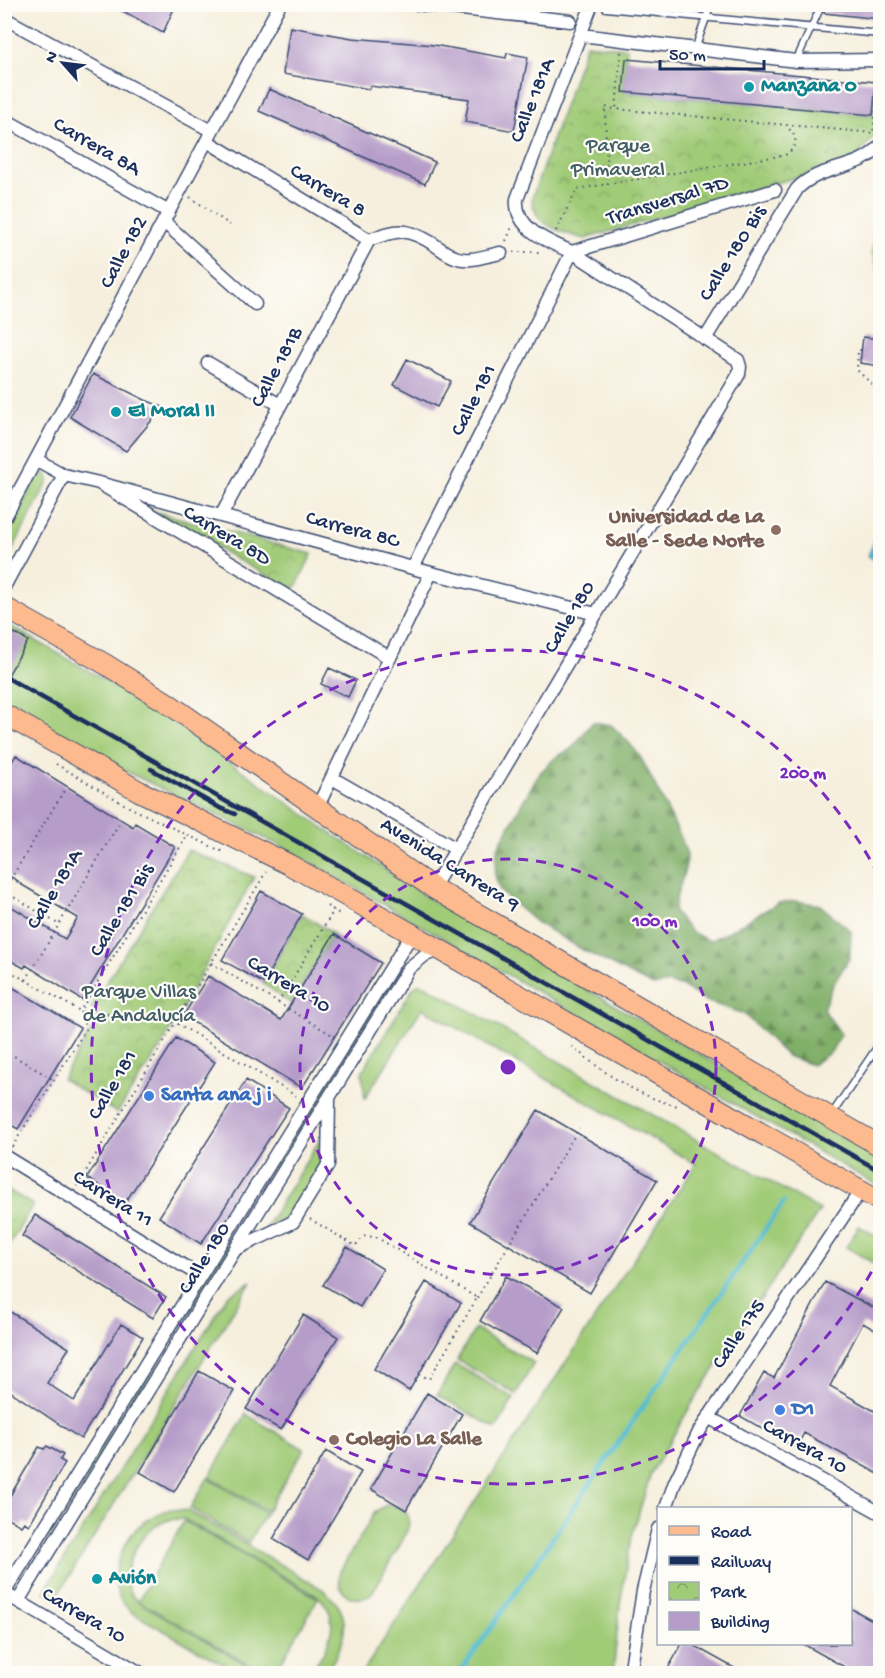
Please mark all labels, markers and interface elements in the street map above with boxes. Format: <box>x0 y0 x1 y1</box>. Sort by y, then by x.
north arrow <box>33 33 93 93</box>
scale bar <box>660 33 764 71</box>
text: 50 m <box>669 46 706 67</box>
text: N <box>42 48 64 67</box>
street label: Calle 181A <box>506 54 563 147</box>
place label: Manzana 0 <box>761 75 857 100</box>
marker: Manzana 0 <box>742 80 756 94</box>
street label: Carrera 8A <box>48 113 146 184</box>
park label: Parque Primaveral <box>570 135 665 184</box>
street label: Carrera 8 <box>284 160 370 224</box>
street label: Transversal 7D <box>603 172 732 233</box>
street label: Calle 180 Bis <box>695 201 774 306</box>
street label: Calle 182 <box>96 213 154 293</box>
street label: Calle 181B <box>246 322 310 412</box>
street label: Calle 181 <box>446 361 504 441</box>
place label: El Moral II <box>128 400 215 425</box>
marker: El Moral II <box>109 405 123 419</box>
street label: Carrera 8D <box>178 501 275 573</box>
place label: Universidad de La Salle - Sede Norte <box>606 506 765 555</box>
street label: Carrera 8C <box>303 507 403 556</box>
marker: Universidad de La Salle - Sede Norte <box>769 523 783 537</box>
street label: Calle 180 <box>540 577 602 659</box>
text: 200 m <box>780 764 826 785</box>
street label: Avenida Carrera 9 <box>375 813 524 919</box>
street label: Calle 181A <box>22 844 90 935</box>
street label: Calle 181 Bis <box>85 859 161 962</box>
text: 100 m <box>632 912 678 933</box>
street label: Carrera 10 <box>242 951 334 1021</box>
park label: Parque Villas de Andalucía <box>81 981 197 1030</box>
street label: Calle 181 <box>84 1047 144 1125</box>
centre of rings <box>498 1057 518 1077</box>
place label: Santa ana j i <box>161 1084 272 1109</box>
marker: Santa ana j i <box>142 1089 156 1103</box>
street label: Carrera 11 <box>67 1166 157 1234</box>
street label: Calle 180 <box>174 1218 238 1300</box>
street label: Calle 175 <box>708 1295 772 1375</box>
place label: D1 <box>790 1398 814 1423</box>
marker: D1 <box>773 1403 787 1417</box>
street label: Carrera 10 <box>757 1414 851 1482</box>
place label: Colegio La Salle <box>345 1428 483 1453</box>
marker: Colegio La Salle <box>327 1433 341 1447</box>
legend <box>657 1507 852 1645</box>
text: Road <box>711 1523 752 1544</box>
text: Railway <box>711 1553 771 1574</box>
place label: Avión <box>108 1567 157 1592</box>
marker: Avión <box>90 1572 104 1586</box>
street label: Carrera 10 <box>36 1583 130 1651</box>
text: Park <box>710 1583 747 1604</box>
text: Building <box>710 1613 770 1634</box>

